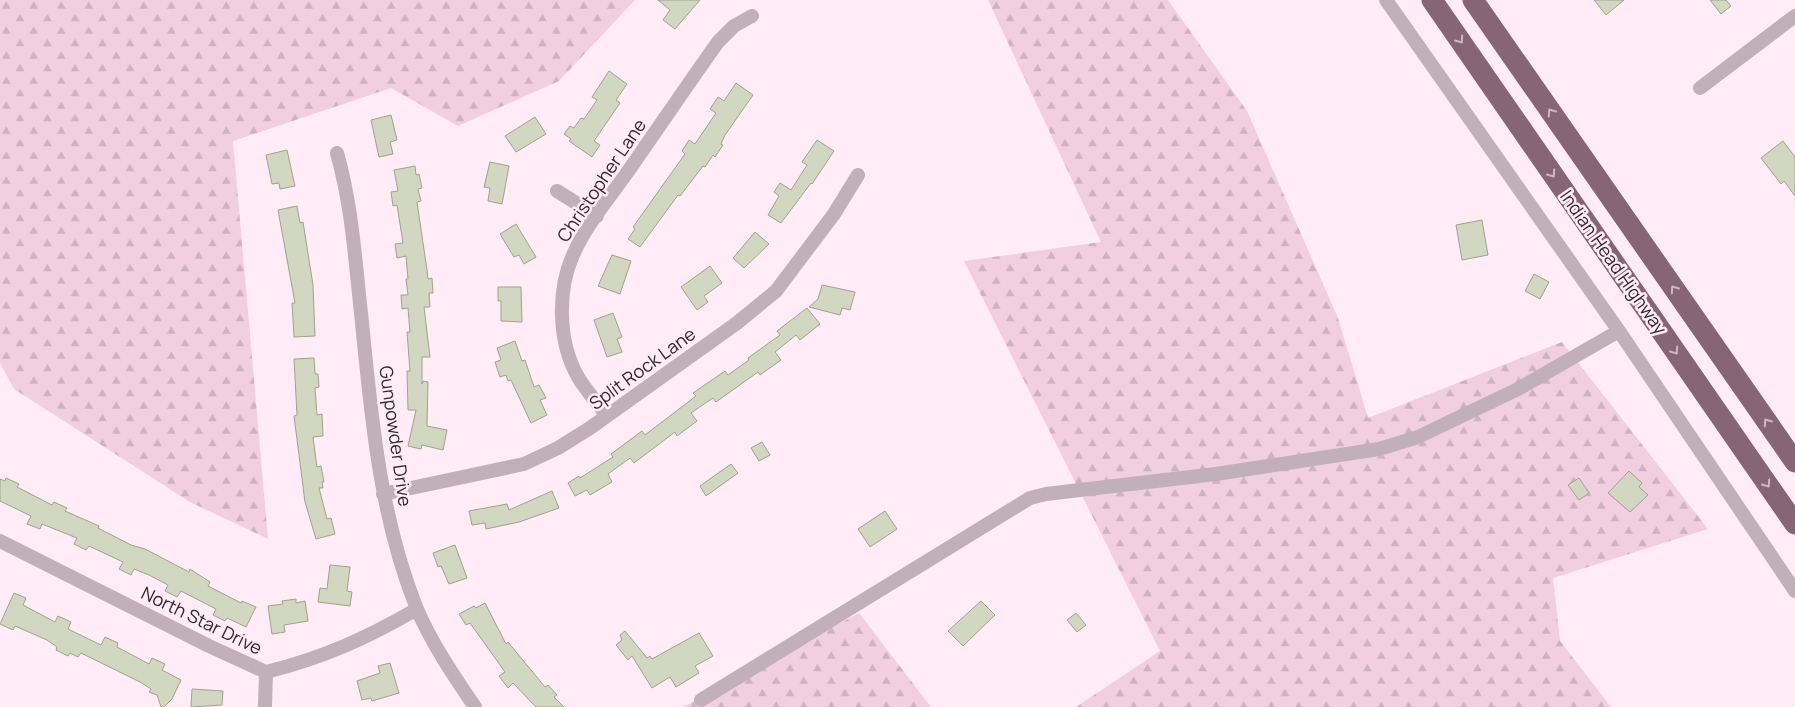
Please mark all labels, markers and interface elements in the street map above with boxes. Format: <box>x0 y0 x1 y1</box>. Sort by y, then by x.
one-way arrow <box>1454 34 1463 44</box>
one-way arrow <box>1549 109 1557 118</box>
street label: Christopher Lane <box>551 114 651 246</box>
one-way arrow <box>1546 168 1555 177</box>
street label: Indian Head Highway <box>1555 185 1673 339</box>
one-way arrow <box>1671 285 1680 294</box>
street label: Split Rock Lane <box>584 321 700 415</box>
one-way arrow <box>1669 345 1678 354</box>
street label: Gunpowder Drive <box>374 364 418 508</box>
one-way arrow <box>1764 418 1773 428</box>
one-way arrow <box>1761 478 1770 488</box>
street label: North Star Drive <box>138 580 266 660</box>

